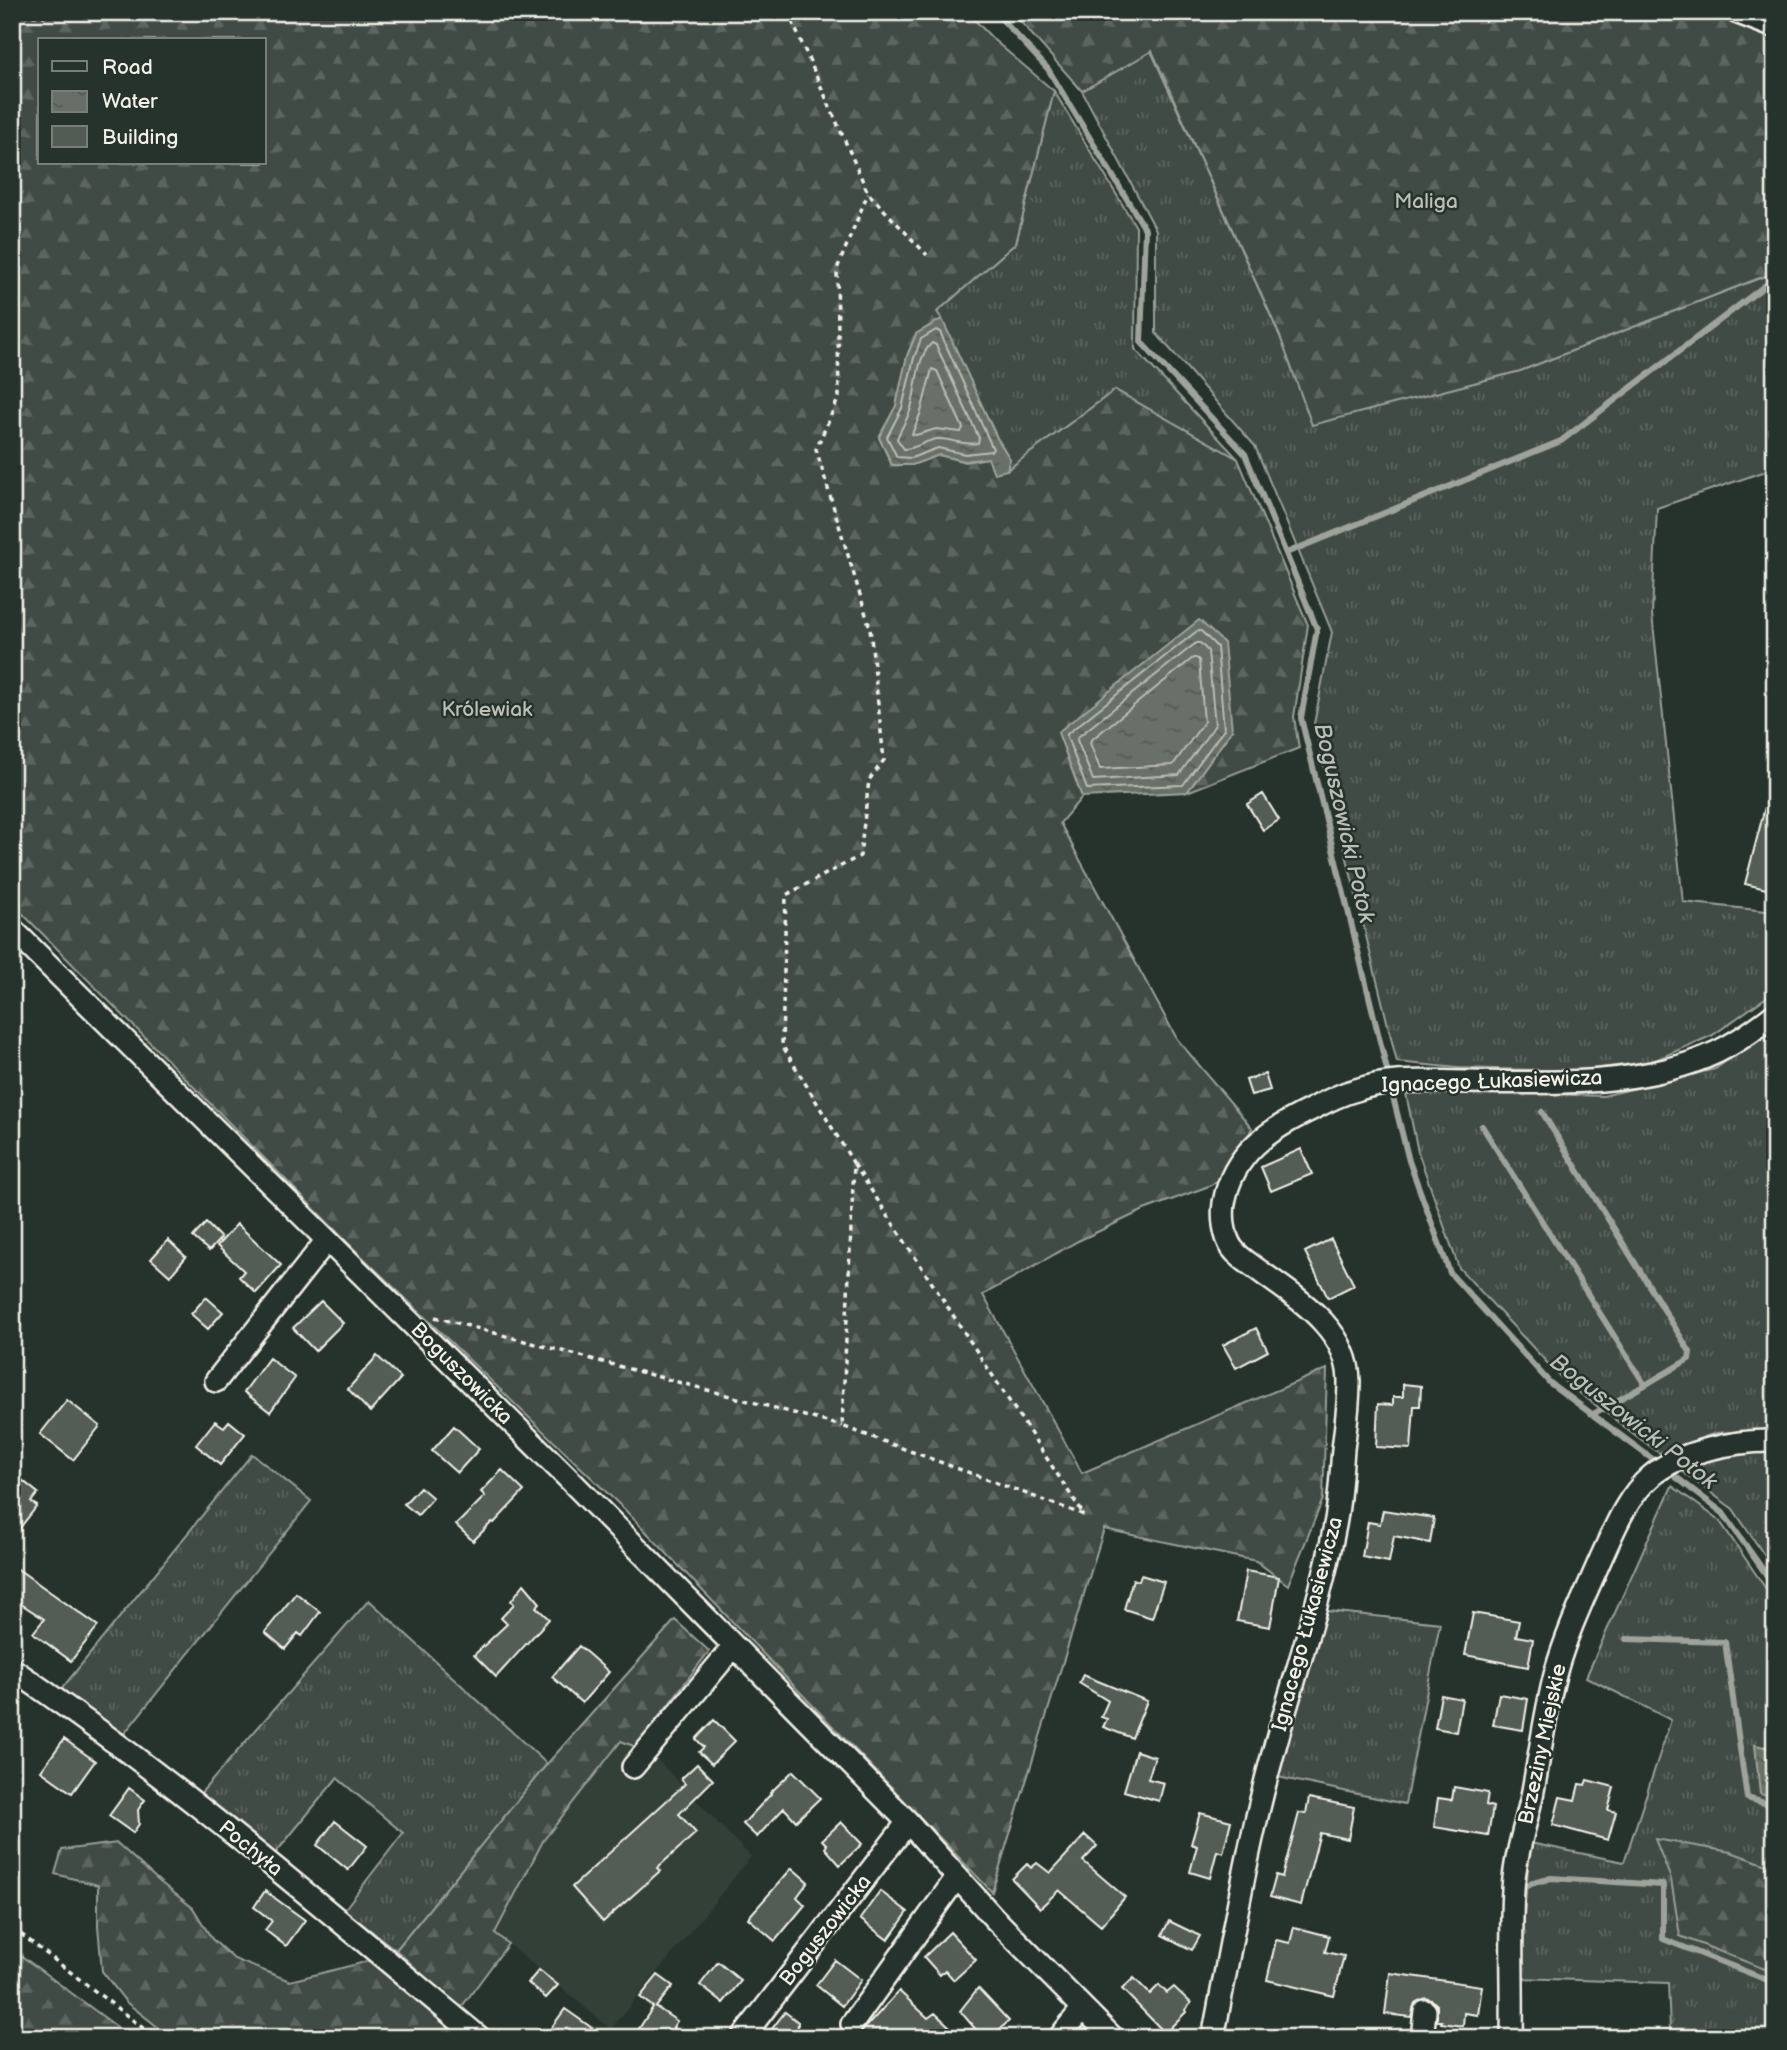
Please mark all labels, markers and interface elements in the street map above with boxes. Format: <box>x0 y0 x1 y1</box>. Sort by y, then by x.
legend <box>38 38 266 164</box>
text: Road <box>102 55 153 80</box>
text: Water <box>102 89 158 114</box>
text: Building <box>102 125 178 150</box>
park label: Maliga <box>1394 189 1458 214</box>
park label: Królewiak <box>442 697 533 722</box>
water label: Boguszowicki Potok <box>1307 721 1381 927</box>
street label: Ignacego Łukasiewicza <box>1381 1065 1603 1098</box>
street label: Boguszowicka <box>405 1317 518 1430</box>
water label: Boguszowicki Potok <box>1544 1348 1723 1496</box>
street label: Ignacego Łukasiewicza <box>1267 1514 1348 1734</box>
street label: Brzeziny Miejskie <box>1513 1661 1572 1827</box>
street label: Pochyła <box>214 1815 288 1882</box>
street label: Boguszowicka <box>774 1870 877 1991</box>

